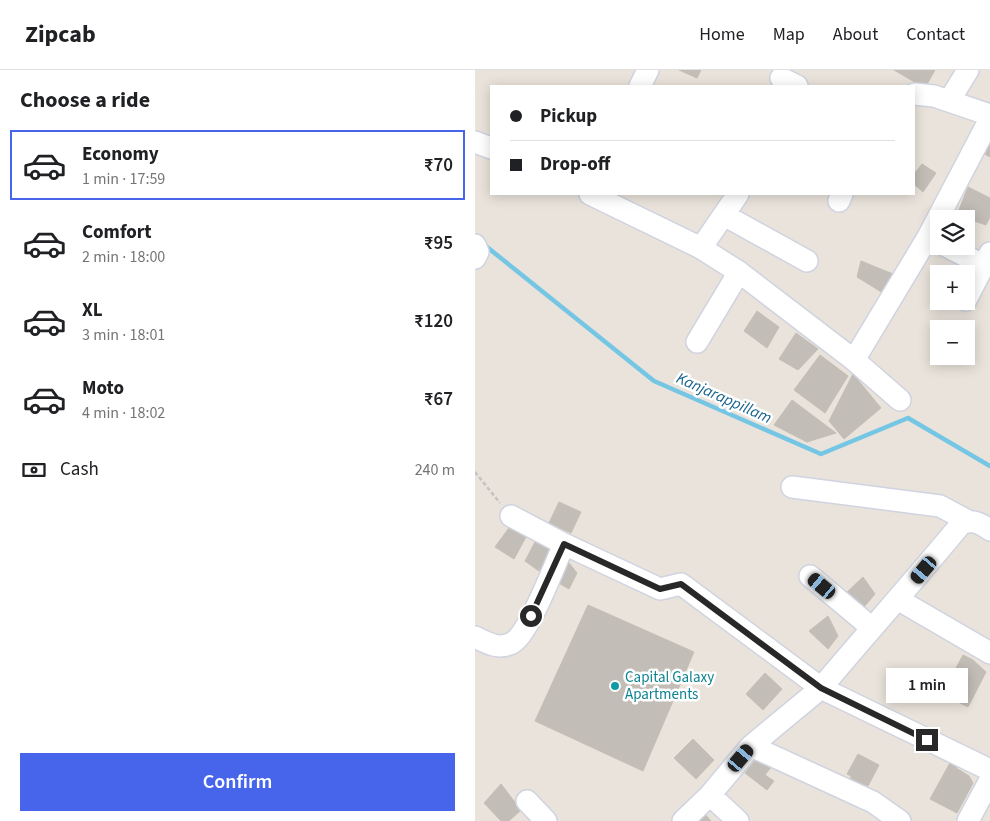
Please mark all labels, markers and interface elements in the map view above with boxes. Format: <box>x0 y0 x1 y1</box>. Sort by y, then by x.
text: Zipcab <box>25 17 96 52</box>
text: Home <box>699 22 745 47</box>
text: Map <box>773 22 805 47</box>
text: About <box>833 22 878 47</box>
text: Contact <box>906 22 965 47</box>
text: Choose a ride <box>20 84 150 116</box>
text: Pickup <box>540 103 597 130</box>
text: Economy <box>82 141 159 168</box>
icon: car <box>22 143 67 188</box>
text: Drop-off <box>540 151 610 178</box>
text: ₹70 <box>424 152 453 179</box>
text: 1 min · 17:59 <box>82 168 165 190</box>
map controls <box>930 210 975 365</box>
button: layers <box>930 210 975 255</box>
text: Comfort <box>82 219 152 246</box>
icon: car <box>22 221 67 266</box>
text: ₹95 <box>424 230 453 257</box>
text: 2 min · 18:00 <box>82 246 165 268</box>
button: + <box>930 265 975 310</box>
text: XL <box>82 297 103 324</box>
icon: car <box>22 299 67 344</box>
text: ₹120 <box>414 308 453 335</box>
button: − <box>930 320 975 365</box>
text: 3 min · 18:01 <box>82 324 165 346</box>
water label: Kanjarappillam <box>673 367 775 429</box>
text: Moto <box>82 375 124 402</box>
icon: car <box>22 377 67 422</box>
text: ₹67 <box>424 386 453 413</box>
text: 4 min · 18:02 <box>82 402 165 424</box>
icon: cash <box>20 456 48 484</box>
text: Cash <box>60 456 99 483</box>
text: 240 m <box>415 459 455 481</box>
car <box>908 554 939 586</box>
car <box>805 571 838 601</box>
route start <box>520 605 542 627</box>
place label: Capital Galaxy Apartments <box>625 667 714 705</box>
callout: 1 min <box>886 668 968 702</box>
text: 1 min <box>908 674 946 696</box>
marker: Capital Galaxy Apartments <box>609 680 621 692</box>
route end <box>916 729 938 751</box>
car <box>725 742 756 774</box>
button: Confirm <box>20 753 455 811</box>

